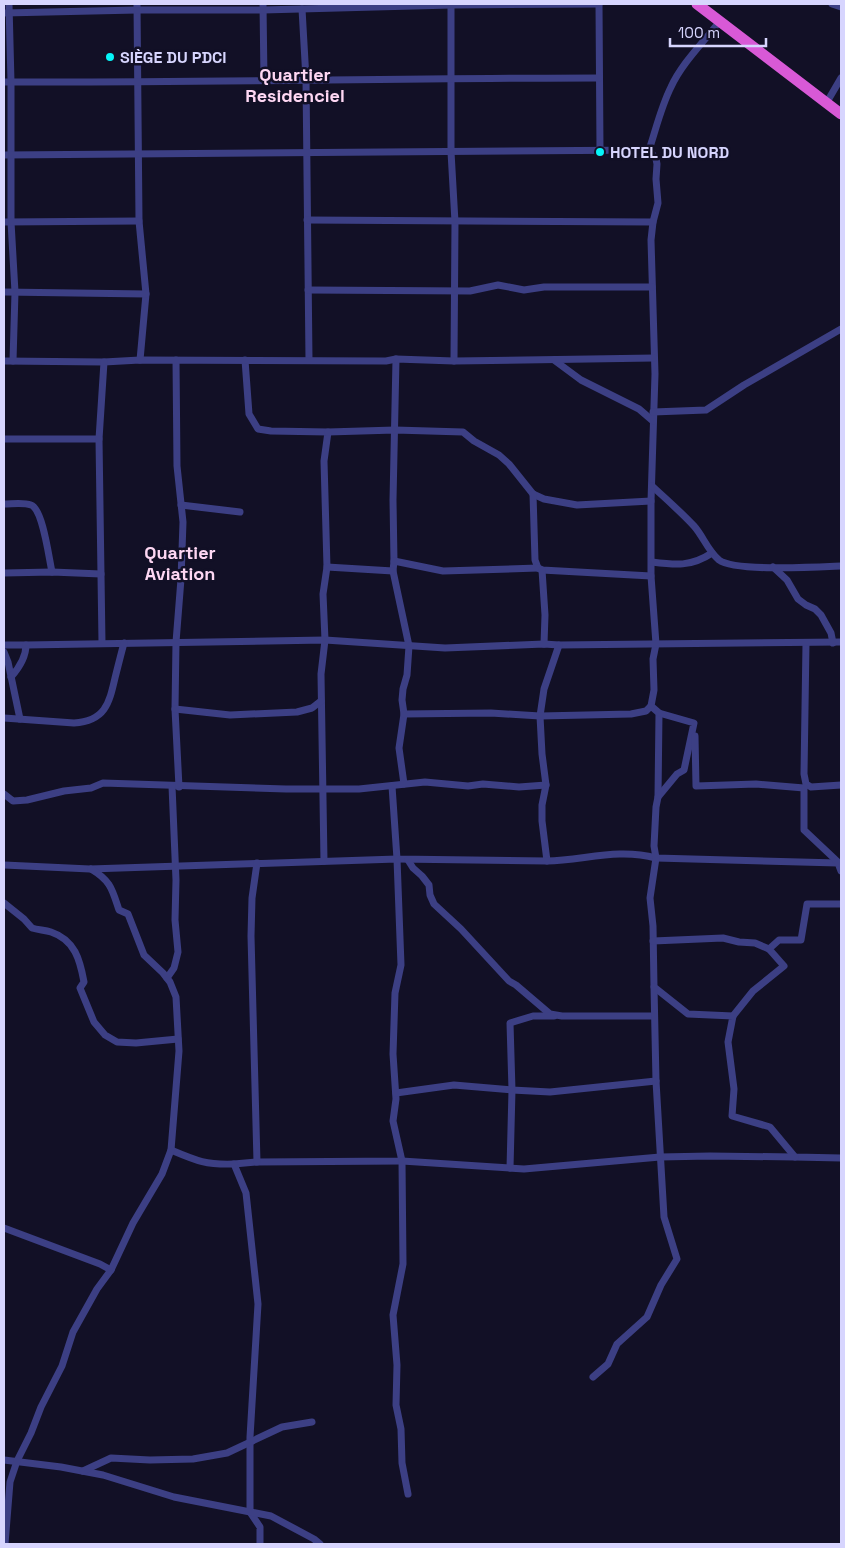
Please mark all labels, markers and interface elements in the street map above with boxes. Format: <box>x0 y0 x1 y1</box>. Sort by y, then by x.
scale bar <box>670 15 766 47</box>
text: 100 m <box>678 23 720 42</box>
place label: SIÈGE DU PDCI <box>120 47 227 68</box>
marker: SIÈGE DU PDCI <box>104 51 116 63</box>
district label: Quartier Residenciel <box>245 63 345 107</box>
place label: HOTEL DU NORD <box>610 142 729 163</box>
marker: HOTEL DU NORD <box>594 146 606 158</box>
district label: Quartier Aviation <box>144 541 216 585</box>

